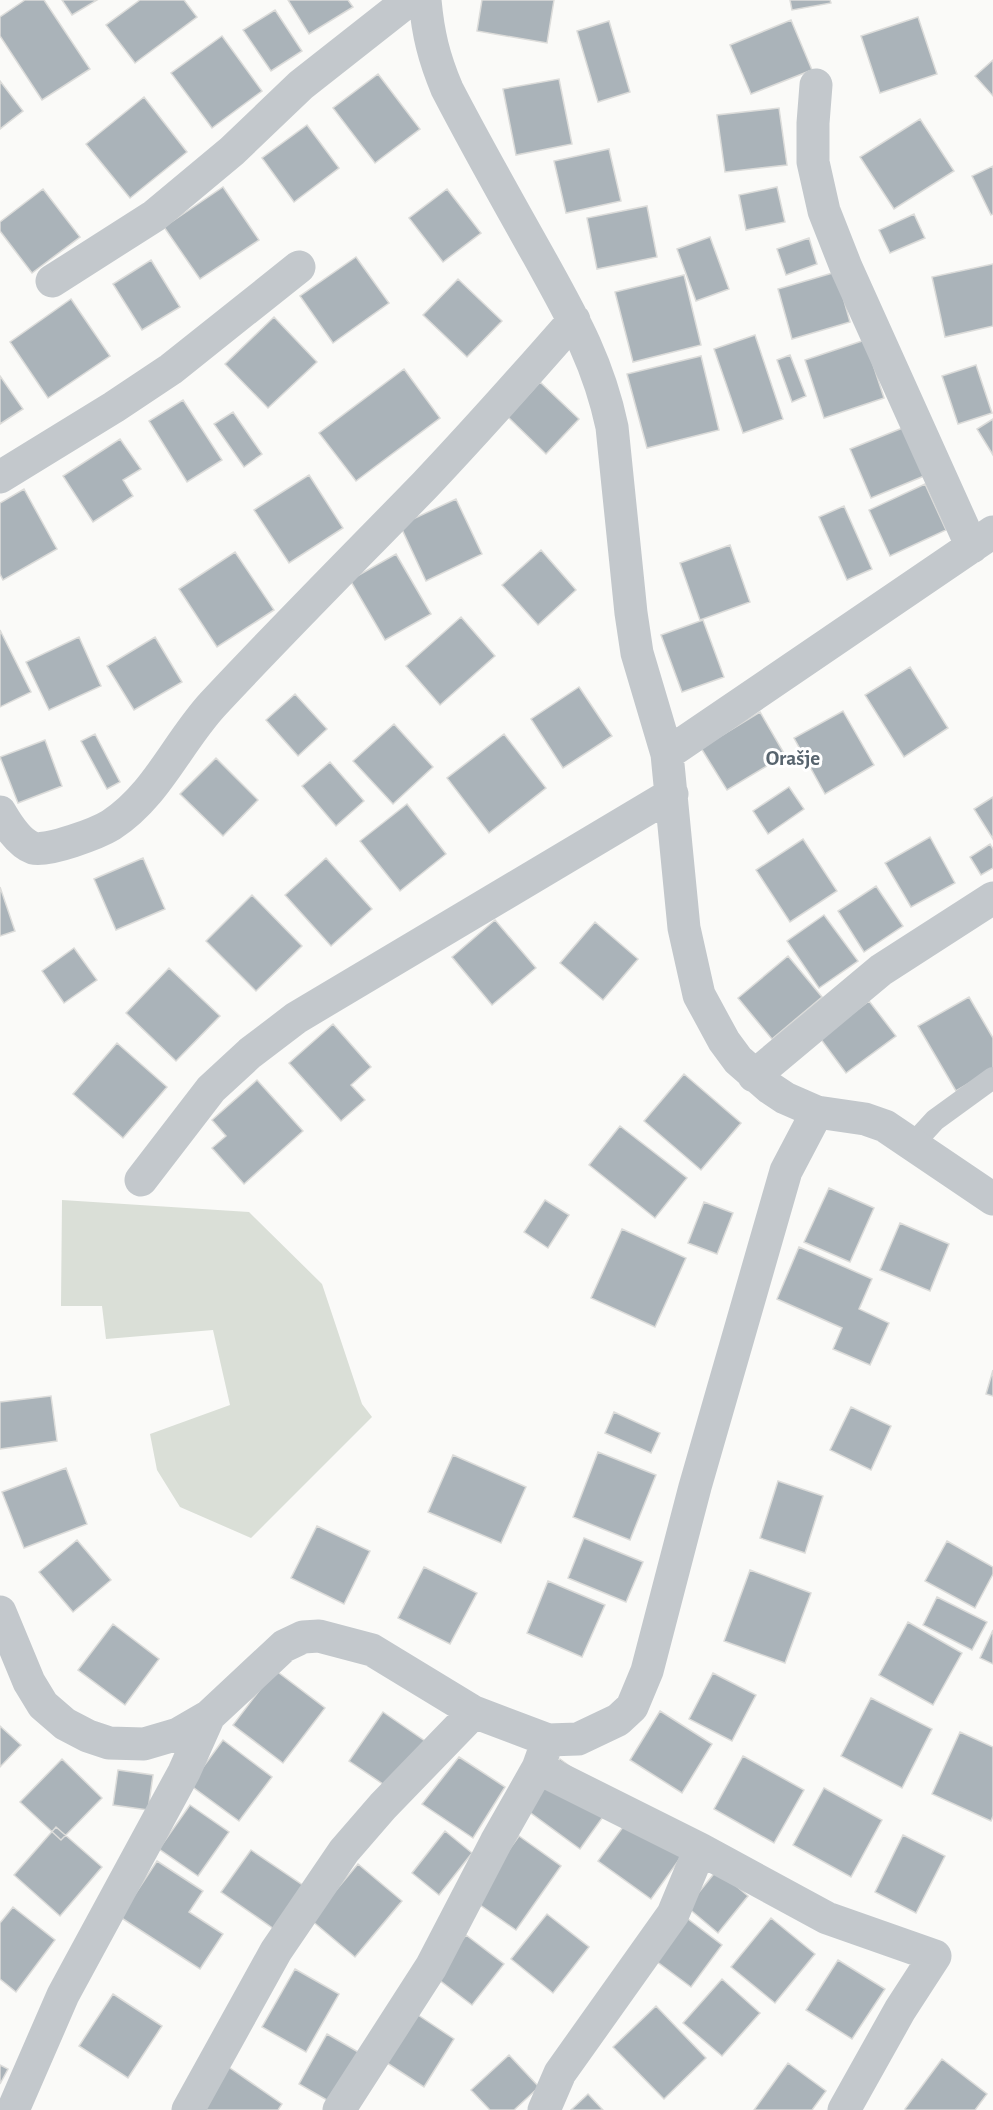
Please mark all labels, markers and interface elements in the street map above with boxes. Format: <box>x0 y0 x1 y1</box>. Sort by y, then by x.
district label: Orašje <box>766 748 820 769</box>

